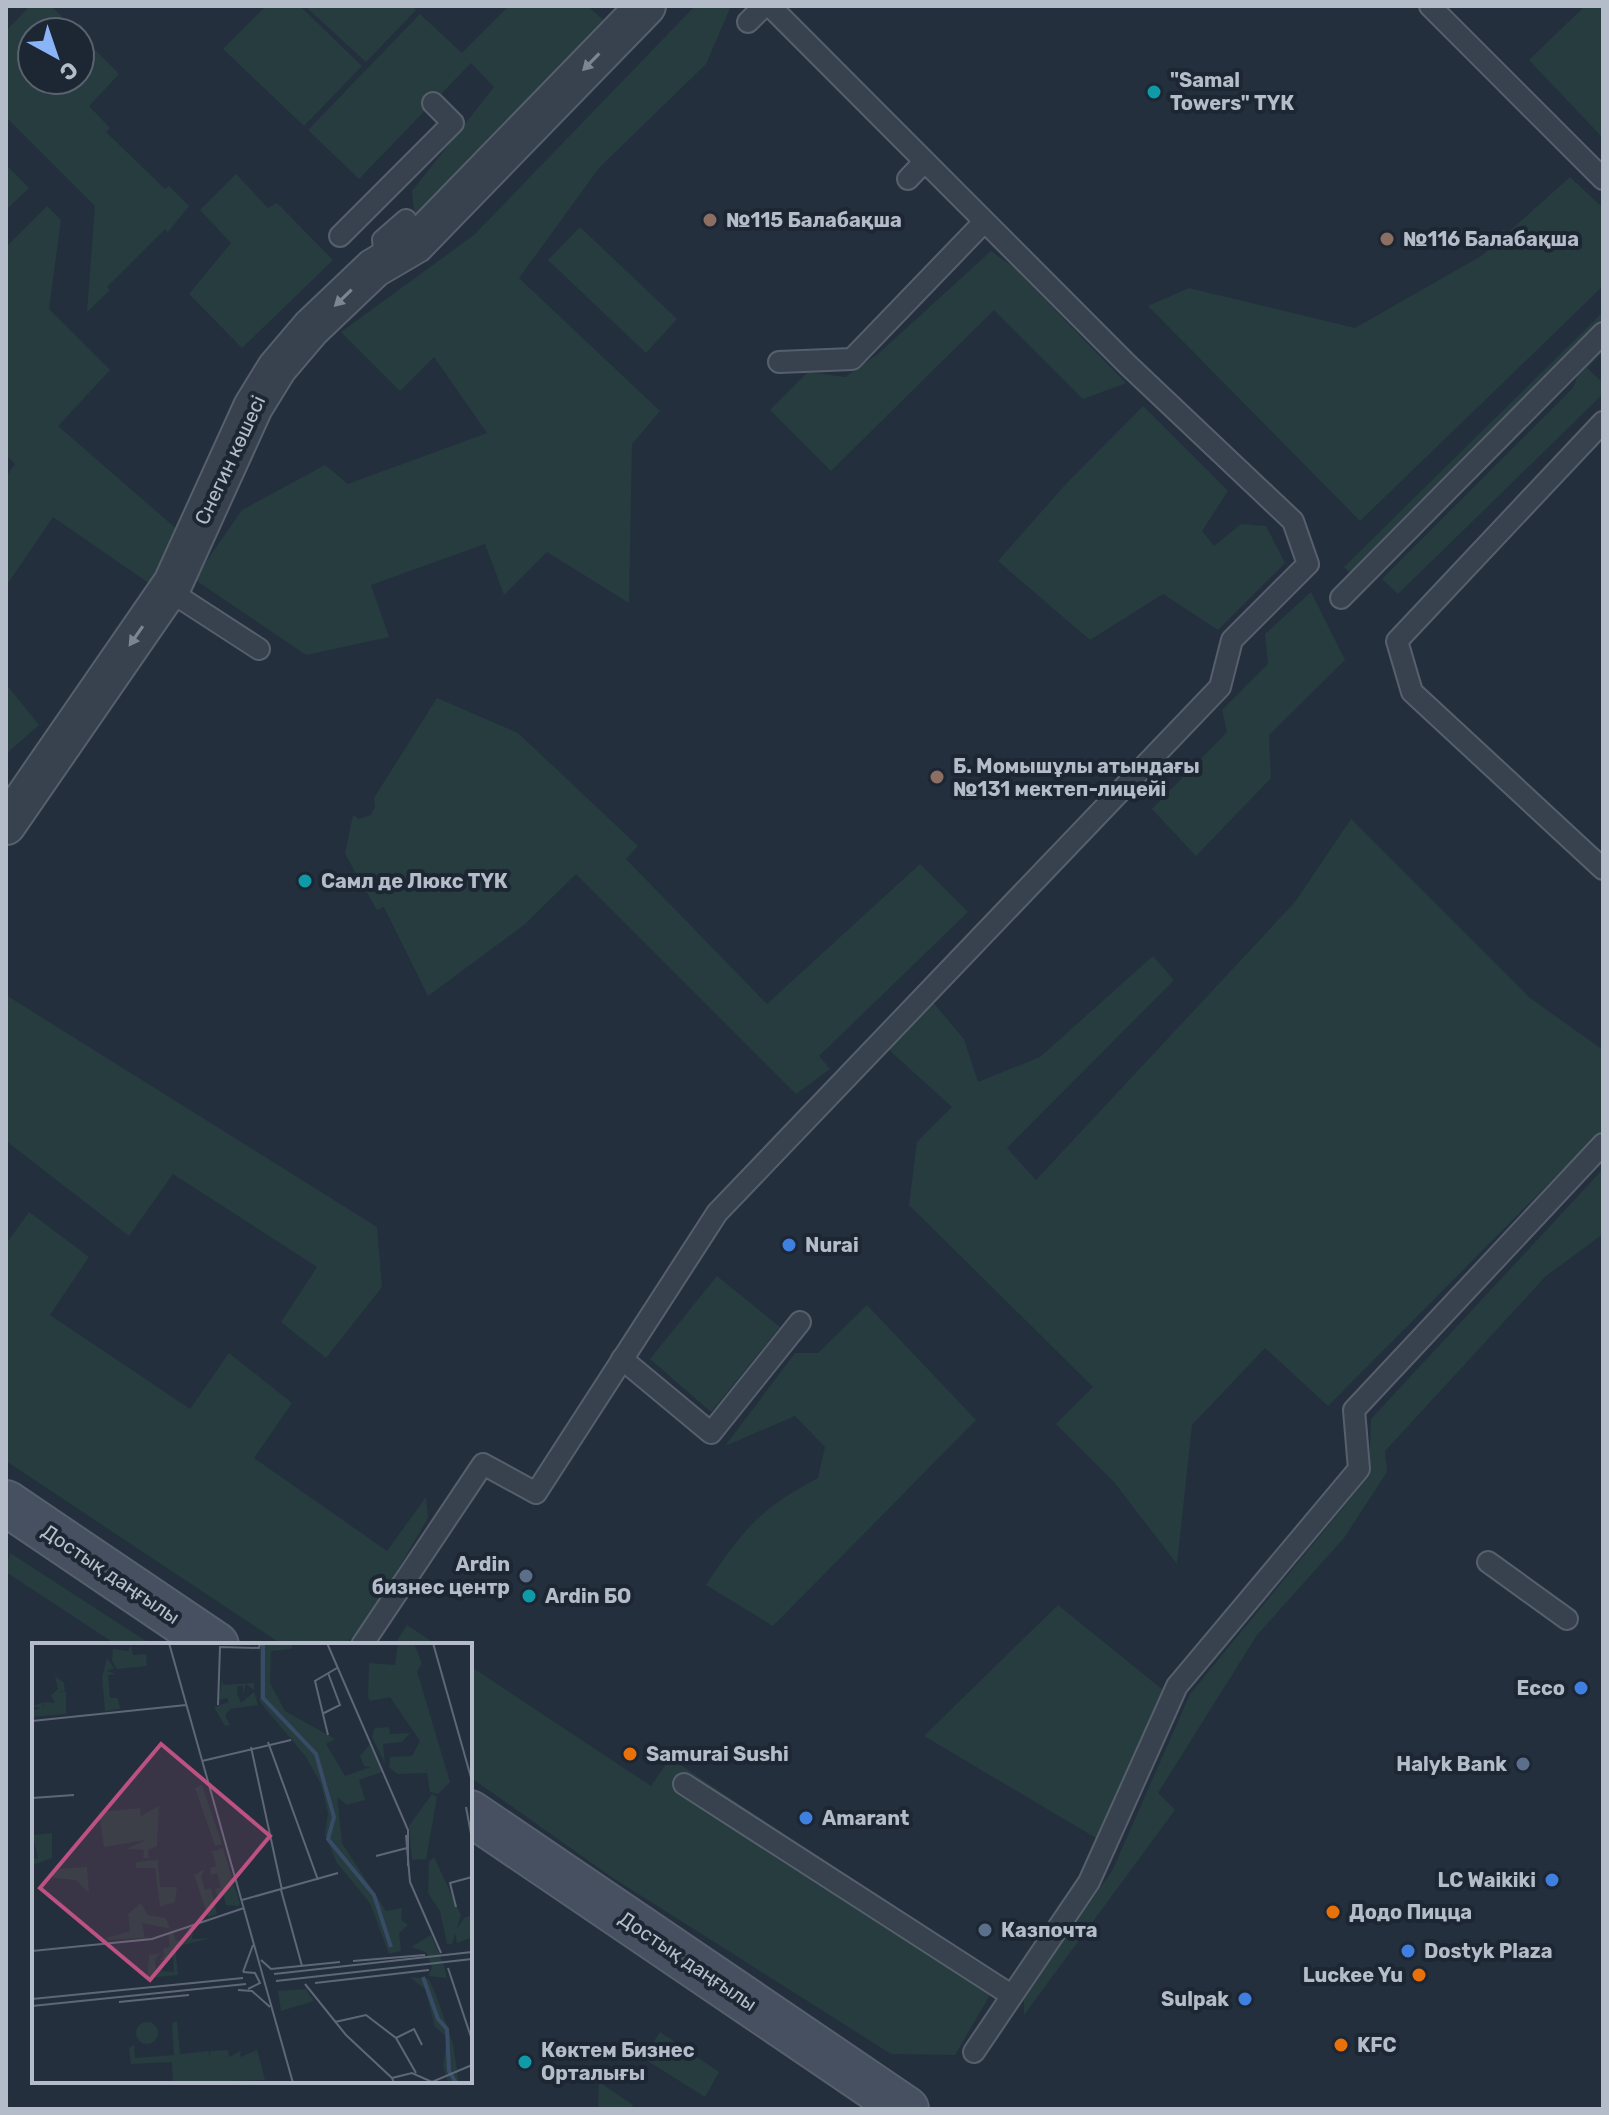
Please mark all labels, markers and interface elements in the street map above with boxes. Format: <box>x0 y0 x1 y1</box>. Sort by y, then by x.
north arrow <box>16 16 96 96</box>
one-way arrow <box>583 52 601 71</box>
text: С <box>54 56 83 86</box>
place label: "Samal Towers" ТҮК <box>1170 68 1294 115</box>
marker: "Samal Towers" ТҮК <box>1145 83 1163 101</box>
place label: №115 Балабақша <box>726 208 902 232</box>
marker: №115 Балабақша <box>701 211 719 229</box>
place label: №116 Балабақша <box>1403 227 1579 251</box>
marker: №116 Балабақша <box>1378 230 1396 248</box>
one-way arrow <box>334 288 353 306</box>
street label: Снегин көшесі <box>190 392 270 528</box>
one-way arrow <box>129 625 144 646</box>
place label: Б. Момышұлы атындағы №131 мектеп-лицейі <box>953 754 1200 801</box>
marker: Б. Момышұлы атындағы №131 мектеп-лицейі <box>928 768 946 786</box>
place label: Самл де Люкс ТҮК <box>321 869 508 893</box>
marker: Самл де Люкс ТҮК <box>296 872 314 890</box>
place label: Nurai <box>805 1233 859 1257</box>
marker: Nurai <box>780 1236 798 1254</box>
street label: Достық даңғылы <box>38 1519 184 1629</box>
place label: Ardin бизнес центр <box>372 1552 510 1599</box>
marker: Ardin бизнес центр <box>517 1567 535 1585</box>
place label: Ardin БО <box>545 1584 631 1608</box>
marker: Ardin БО <box>520 1587 538 1605</box>
inset map <box>32 1643 472 2083</box>
place label: Ecco <box>1516 1676 1565 1700</box>
marker: Ecco <box>1572 1679 1590 1697</box>
place label: Samurai Sushi <box>646 1742 789 1766</box>
marker: Samurai Sushi <box>621 1745 639 1763</box>
place label: Halyk Bank <box>1396 1752 1507 1776</box>
marker: Halyk Bank <box>1514 1755 1532 1773</box>
place label: Amarant <box>822 1806 909 1830</box>
marker: Amarant <box>797 1809 815 1827</box>
place label: LC Waikiki <box>1437 1868 1536 1892</box>
marker: LC Waikiki <box>1543 1871 1561 1889</box>
place label: Додо Пицца <box>1349 1900 1472 1924</box>
marker: Додо Пицца <box>1324 1903 1342 1921</box>
street label: Достық даңғылы <box>615 1906 761 2016</box>
place label: Казпочта <box>1001 1918 1098 1942</box>
marker: Казпочта <box>976 1921 994 1939</box>
place label: Dostyk Plaza <box>1424 1939 1553 1963</box>
marker: Dostyk Plaza <box>1399 1942 1417 1960</box>
place label: Luckee Yu <box>1303 1963 1403 1987</box>
marker: Luckee Yu <box>1410 1966 1428 1984</box>
place label: Sulpak <box>1161 1987 1229 2011</box>
marker: Sulpak <box>1236 1990 1254 2008</box>
place label: KFC <box>1357 2033 1397 2057</box>
marker: KFC <box>1332 2036 1350 2054</box>
place label: Көктем Бизнес Орталығы <box>541 2038 695 2085</box>
marker: Көктем Бизнес Орталығы <box>516 2053 534 2071</box>

